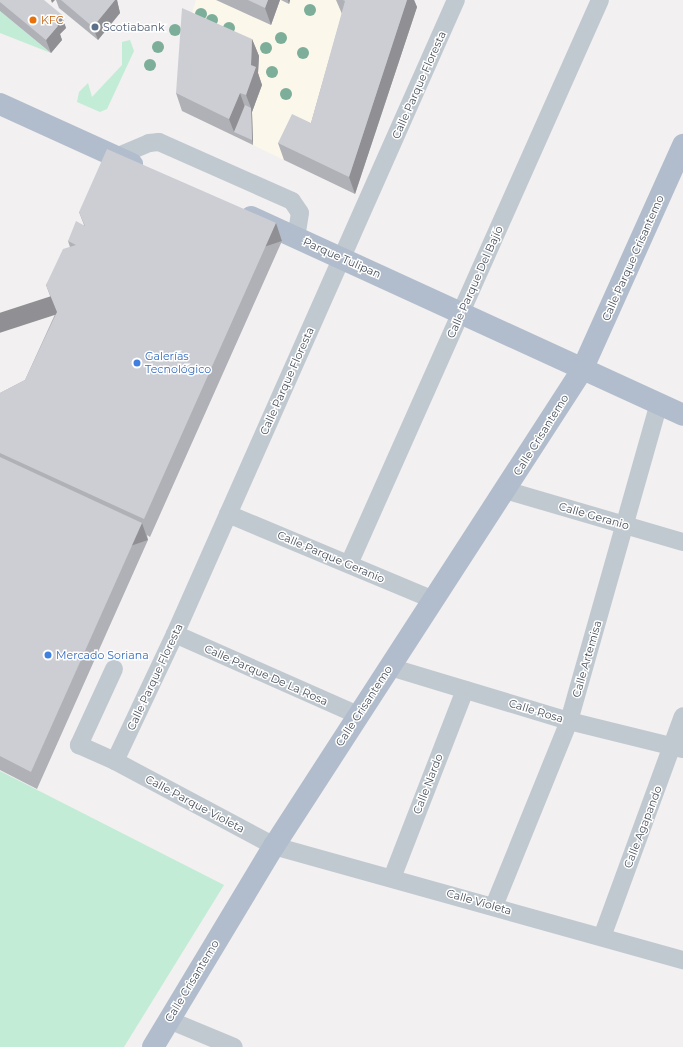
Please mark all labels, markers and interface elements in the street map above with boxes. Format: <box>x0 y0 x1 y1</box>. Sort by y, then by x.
place label: KFC <box>41 13 63 27</box>
marker: KFC <box>28 15 38 25</box>
place label: Scotiabank <box>103 20 165 34</box>
marker: Scotiabank <box>90 22 100 32</box>
street label: Calle Parque Floresta <box>389 29 449 141</box>
street label: Calle Parque Crisantemo <box>599 193 667 323</box>
street label: Calle Parque Del Bajío <box>444 224 506 340</box>
street label: Parque Tulipan <box>301 235 383 281</box>
street label: Calle Parque Floresta <box>257 325 317 437</box>
place label: Galerías Tecnológico <box>145 350 211 376</box>
marker: Galerías Tecnológico <box>132 358 142 368</box>
street label: Calle Crisantemo <box>511 392 571 478</box>
street label: Calle Geranio <box>557 500 631 532</box>
street label: Calle Parque Geranio <box>275 528 387 586</box>
street label: Calle Artemisa <box>570 619 604 699</box>
street label: Calle Parque Floresta <box>124 621 186 733</box>
street label: Calle Parque De La Rosa <box>202 642 330 708</box>
place label: Mercado Soriana <box>56 648 149 662</box>
marker: Mercado Soriana <box>43 650 53 660</box>
street label: Calle Crisantemo <box>333 663 395 749</box>
street label: Calle Rosa <box>507 696 565 726</box>
street label: Calle Nardo <box>410 752 446 816</box>
street label: Calle Parque Violeta <box>143 772 247 836</box>
street label: Calle Agapando <box>621 784 665 870</box>
street label: Calle Violeta <box>445 886 513 918</box>
street label: Calle Crisantemo <box>162 938 222 1024</box>

